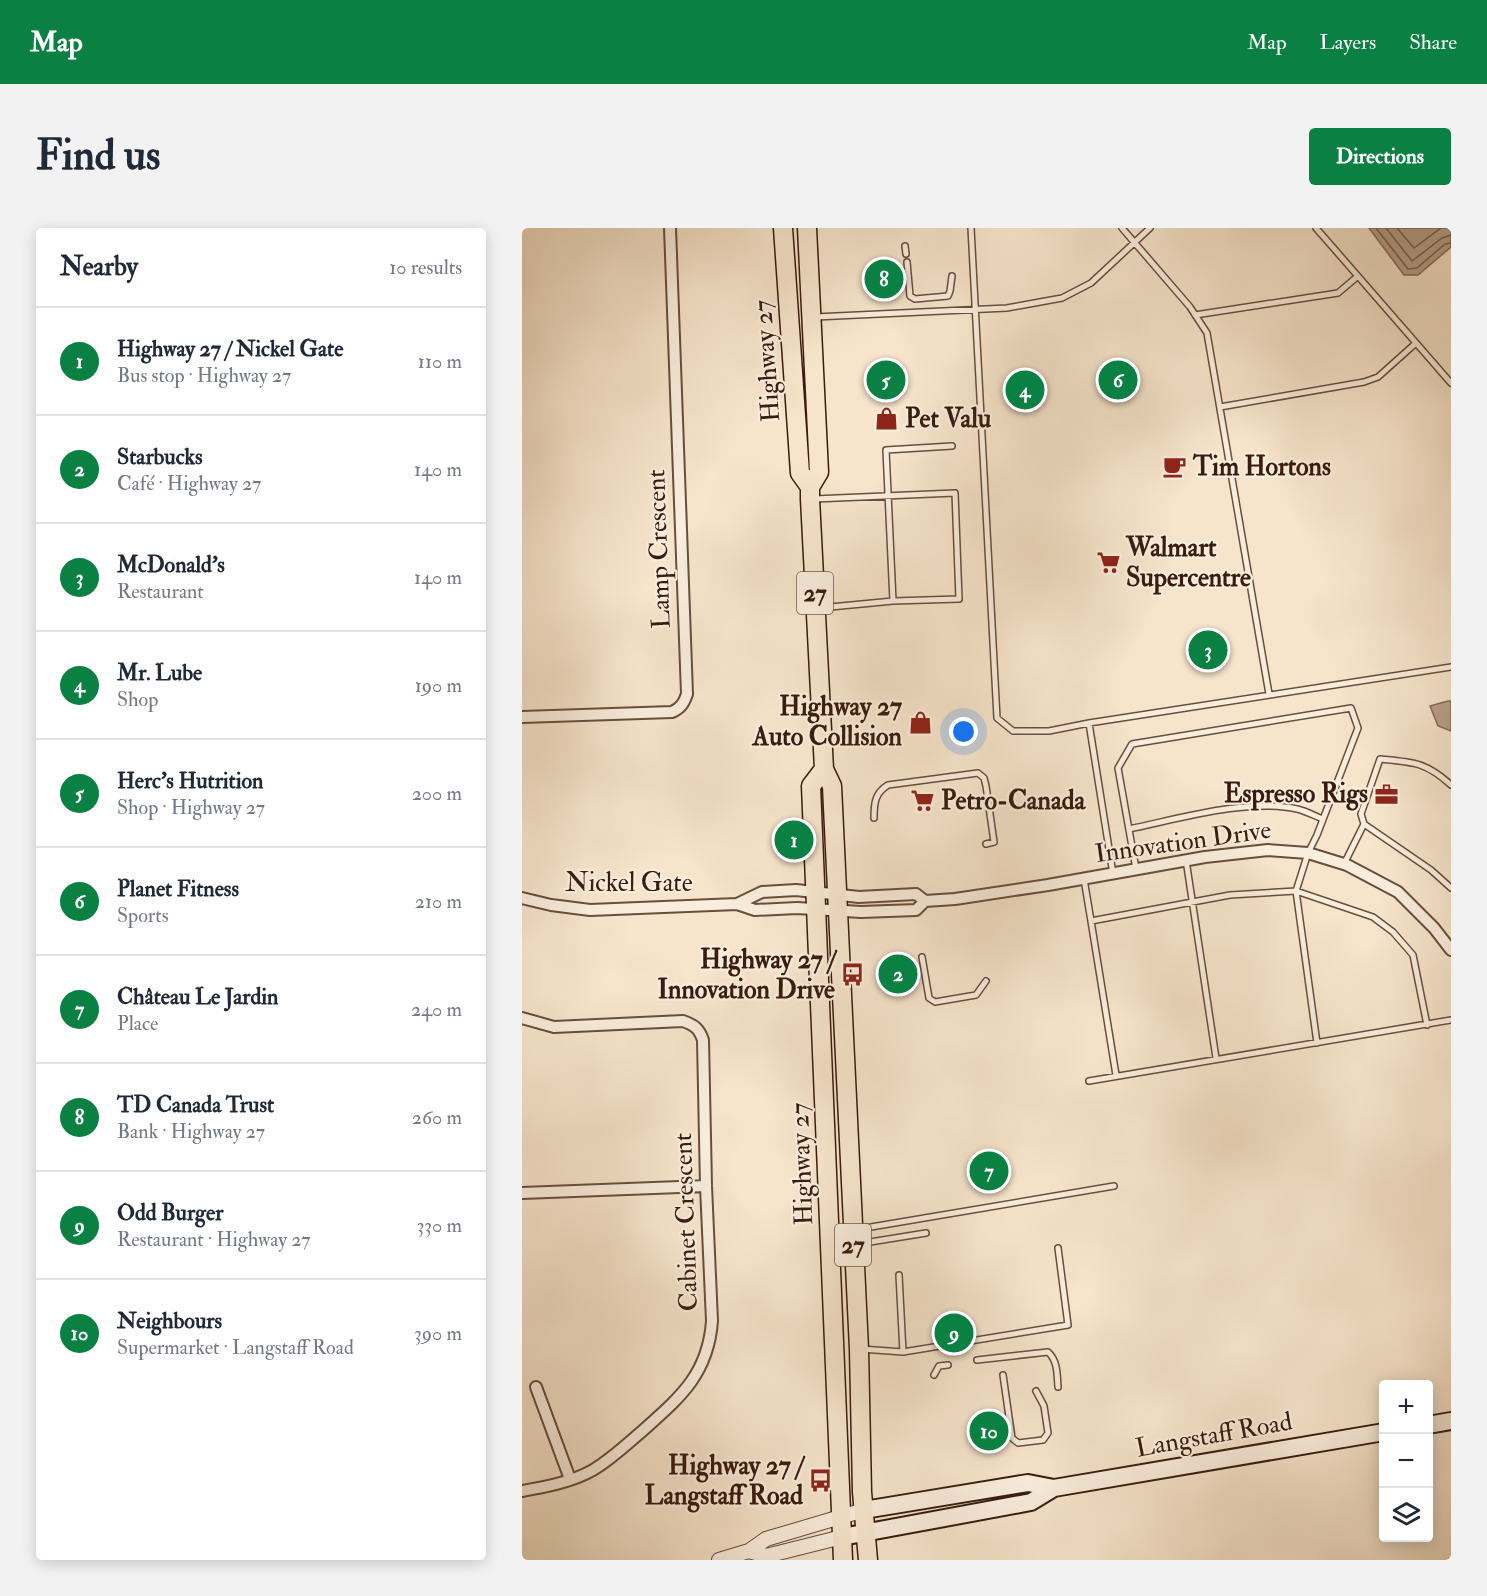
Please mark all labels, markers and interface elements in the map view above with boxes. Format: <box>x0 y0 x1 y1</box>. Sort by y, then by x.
text: Map <box>30 25 83 60</box>
text: Map <box>1247 29 1287 56</box>
text: Layers <box>1320 29 1376 56</box>
text: Share <box>1409 29 1457 56</box>
button: Directions <box>1309 128 1451 185</box>
text: Find us <box>36 130 160 182</box>
text: Nearby <box>60 251 138 283</box>
text: 10 results <box>389 255 462 280</box>
pin: 8 <box>864 256 904 302</box>
street label: Highway 27 <box>747 299 787 423</box>
text: Highway 27 / Nickel Gate <box>117 335 343 363</box>
text: 1 <box>76 349 83 374</box>
text: 110 m <box>418 349 462 374</box>
pin: 5 <box>866 358 906 402</box>
pin: 6 <box>1098 358 1138 402</box>
text: Bus stop · Highway 27 <box>117 363 291 388</box>
pin: 4 <box>1006 368 1044 412</box>
place label: Pet Valu <box>905 403 992 435</box>
shop icon: Pet Valu <box>874 406 900 432</box>
text: Starbucks <box>117 443 202 471</box>
place label: Tim Hortons <box>1192 451 1331 483</box>
cafe icon: Tim Hortons <box>1162 454 1188 480</box>
text: 2 <box>74 457 85 482</box>
text: 140 m <box>414 457 462 482</box>
street label: Lamp Crescent <box>640 469 679 629</box>
text: Café · Highway 27 <box>117 471 261 496</box>
place label: Walmart Supercentre <box>1125 532 1251 595</box>
supermarket icon: Walmart Supercentre <box>1095 550 1121 576</box>
text: McDonald's <box>117 551 225 579</box>
text: 3 <box>76 565 83 590</box>
text: 140 m <box>414 565 462 590</box>
road number: 27 <box>797 572 833 614</box>
text: Restaurant <box>117 579 204 604</box>
pin: 3 <box>1188 628 1228 672</box>
text: Mr. Lube <box>117 659 202 687</box>
text: 4 <box>74 673 85 698</box>
text: 190 m <box>415 673 462 698</box>
text: Shop <box>117 687 158 712</box>
place label: Highway 27 Auto Collision <box>752 691 903 753</box>
shop icon: Highway 27 Auto Collision <box>907 709 933 735</box>
your location <box>949 717 978 746</box>
text: Herc's Hutrition <box>117 767 263 795</box>
place label: Espresso Rigs <box>1224 778 1368 811</box>
text: 5 <box>75 781 84 806</box>
text: 200 m <box>412 781 462 806</box>
office icon: Espresso Rigs <box>1373 781 1399 807</box>
place label: Petro-Canada <box>941 785 1086 817</box>
supermarket icon: Petro-Canada <box>910 788 936 814</box>
text: Shop · Highway 27 <box>117 795 265 820</box>
street label: Innovation Drive <box>1093 814 1273 870</box>
pin: 1 <box>774 818 814 862</box>
street label: Nickel Gate <box>565 867 693 899</box>
text: Planet Fitness <box>117 875 239 903</box>
text: 6 <box>74 889 85 914</box>
text: 210 m <box>415 889 462 914</box>
text: Sports <box>117 903 169 928</box>
place label: Highway 27 / Innovation Drive <box>658 944 838 1006</box>
pin: 2 <box>878 952 917 996</box>
bus stop icon: Highway 27 / Innovation Drive <box>840 962 866 988</box>
text: Château Le Jardin <box>117 983 278 1011</box>
text: 7 <box>75 997 84 1022</box>
text: 240 m <box>411 997 462 1022</box>
text: Place <box>117 1011 158 1036</box>
text: TD Canada Trust <box>117 1091 274 1119</box>
street label: Highway 27 <box>784 1102 820 1226</box>
text: 8 <box>75 1105 84 1130</box>
text: 260 m <box>412 1105 462 1130</box>
text: Bank · Highway 27 <box>117 1119 265 1144</box>
street label: Cabinet Crescent <box>667 1132 705 1312</box>
pin: 7 <box>970 1148 1008 1194</box>
text: Odd Burger <box>117 1199 223 1227</box>
text: 9 <box>74 1213 85 1238</box>
text: 330 m <box>417 1213 462 1238</box>
road number: 27 <box>835 1224 871 1266</box>
text: Restaurant · Highway 27 <box>117 1227 311 1252</box>
text: Neighbours <box>117 1307 222 1335</box>
pin: 9 <box>934 1310 974 1356</box>
text: 10 <box>71 1321 88 1346</box>
text: 390 m <box>414 1321 462 1346</box>
text: Supermarket · Langstaff Road <box>117 1335 354 1360</box>
map controls <box>1379 1380 1433 1542</box>
button: + <box>1379 1380 1433 1434</box>
street label: Langstaff Road <box>1133 1405 1295 1465</box>
pin: 10 <box>970 1408 1008 1454</box>
button: − <box>1379 1434 1433 1488</box>
place label: Highway 27 / Langstaff Road <box>645 1450 806 1513</box>
bus stop icon: Highway 27 / Langstaff Road <box>808 1468 834 1494</box>
button: layers <box>1379 1488 1433 1542</box>

